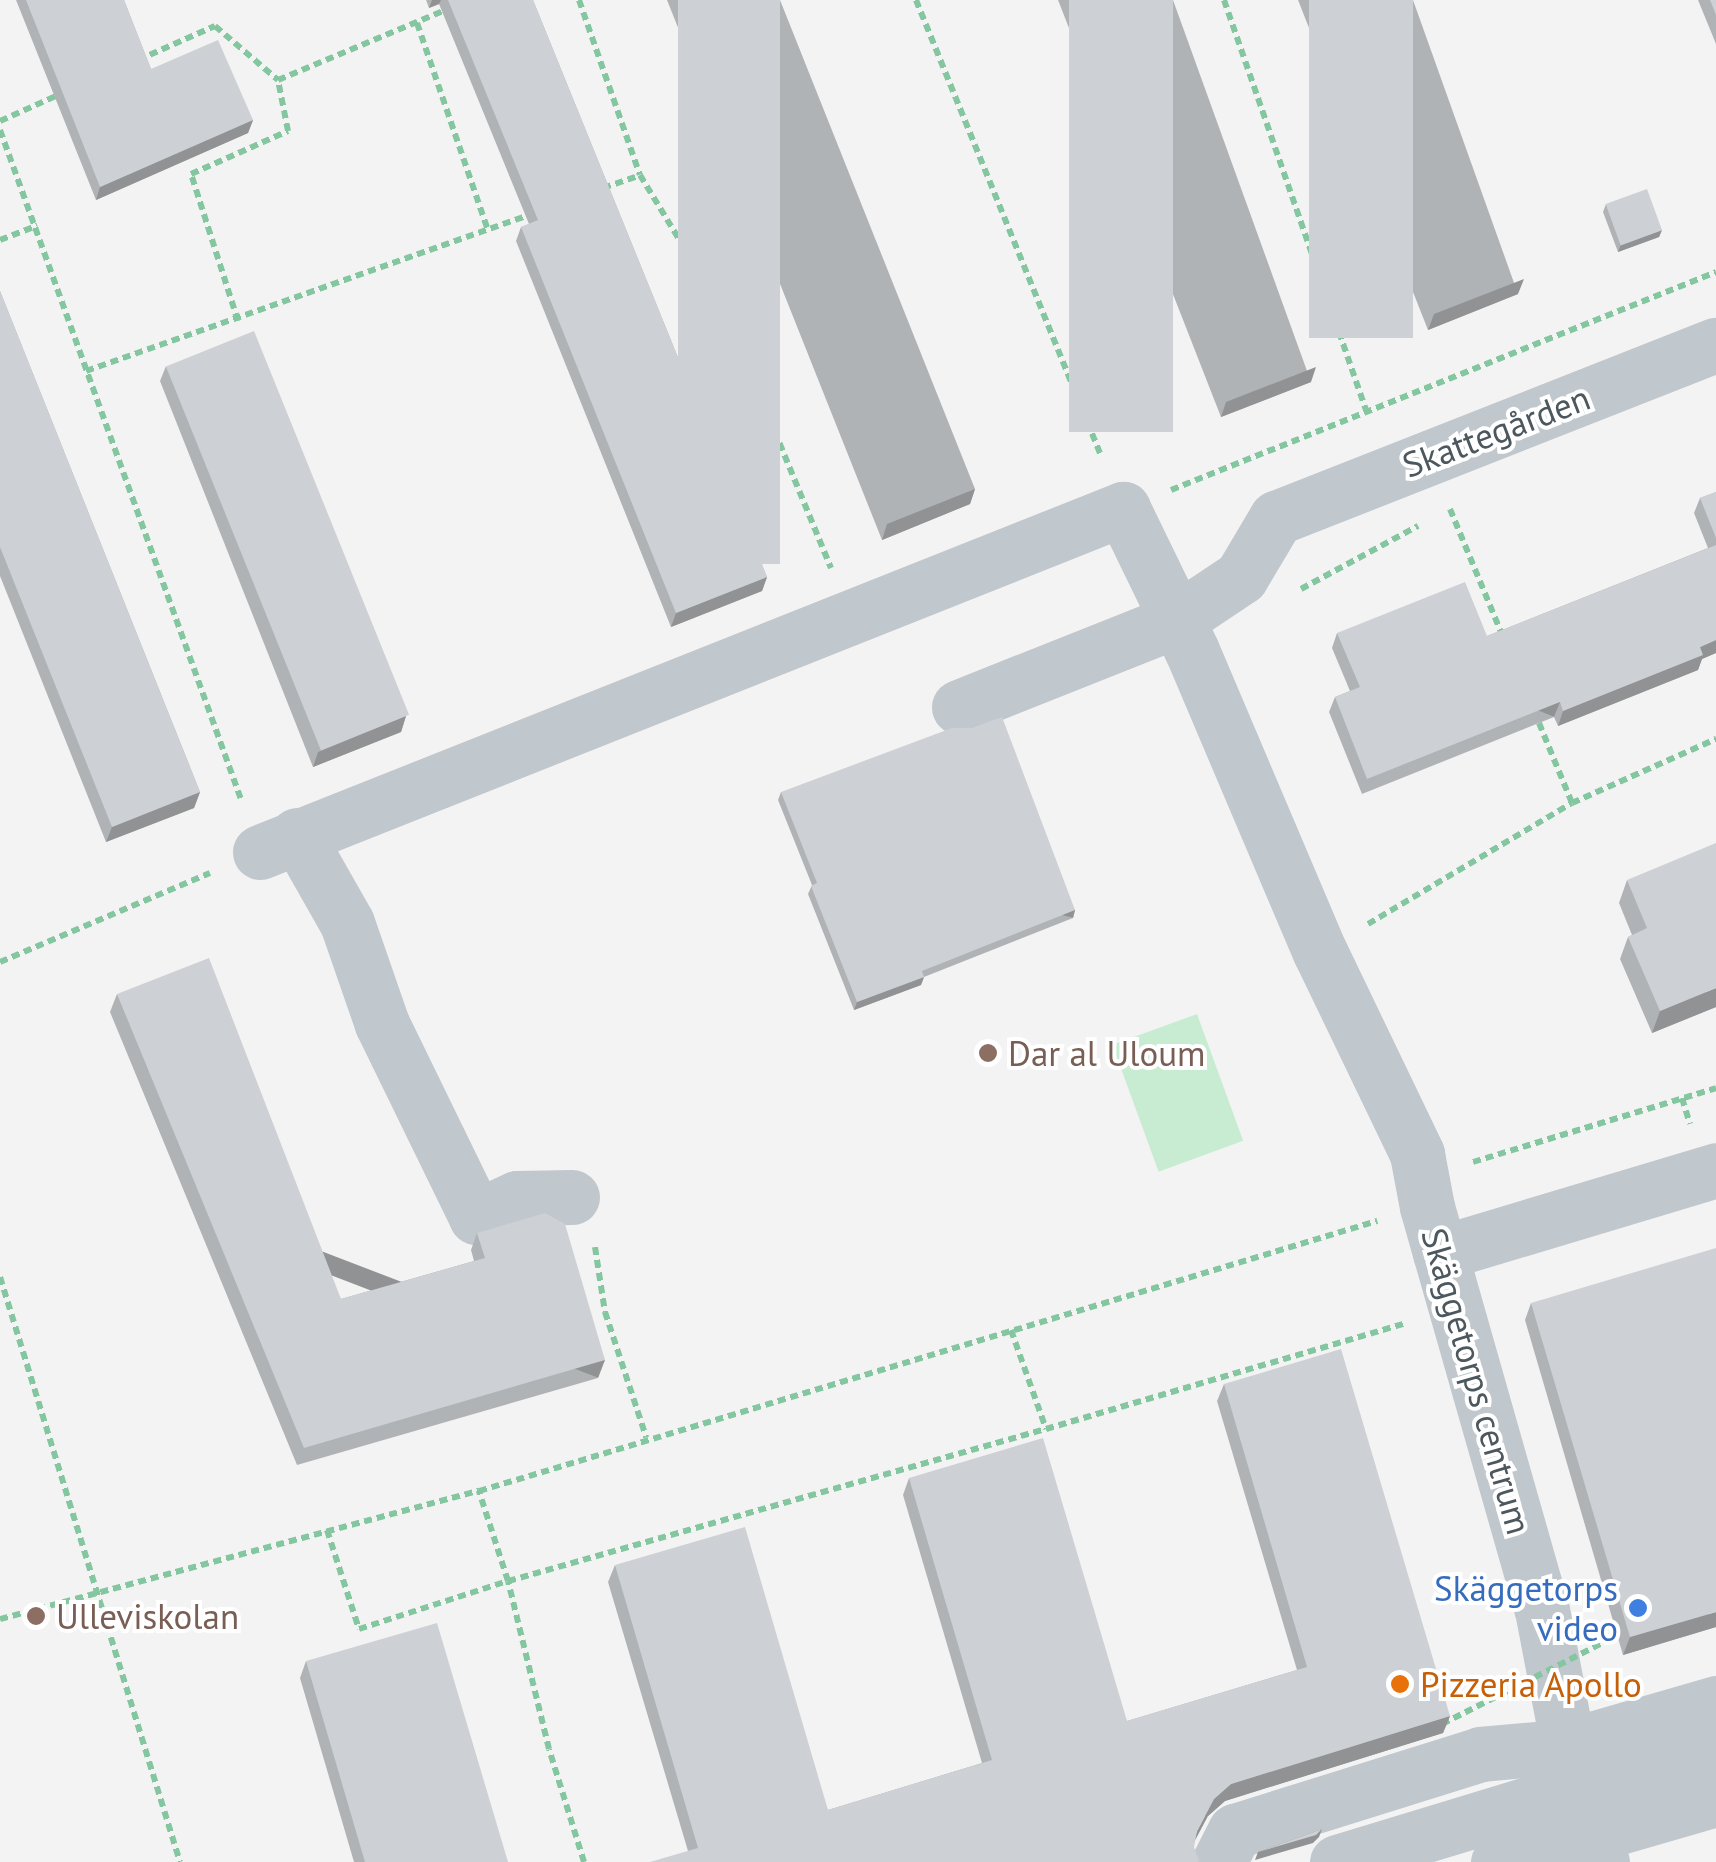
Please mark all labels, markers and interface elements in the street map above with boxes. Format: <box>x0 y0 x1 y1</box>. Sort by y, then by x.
street label: Skattegården <box>1396 376 1596 486</box>
place label: Dar al Uloum <box>1008 1032 1206 1074</box>
marker: Dar al Uloum <box>977 1042 999 1064</box>
street label: Skäggetorps centrum <box>1413 1223 1541 1539</box>
place label: Skäggetorps video <box>1434 1567 1618 1649</box>
place label: Ulleviskolan <box>56 1595 239 1637</box>
marker: Skäggetorps video <box>1627 1597 1649 1619</box>
marker: Ulleviskolan <box>25 1605 47 1627</box>
place label: Pizzeria Apollo <box>1420 1663 1643 1705</box>
marker: Pizzeria Apollo <box>1389 1673 1411 1695</box>

